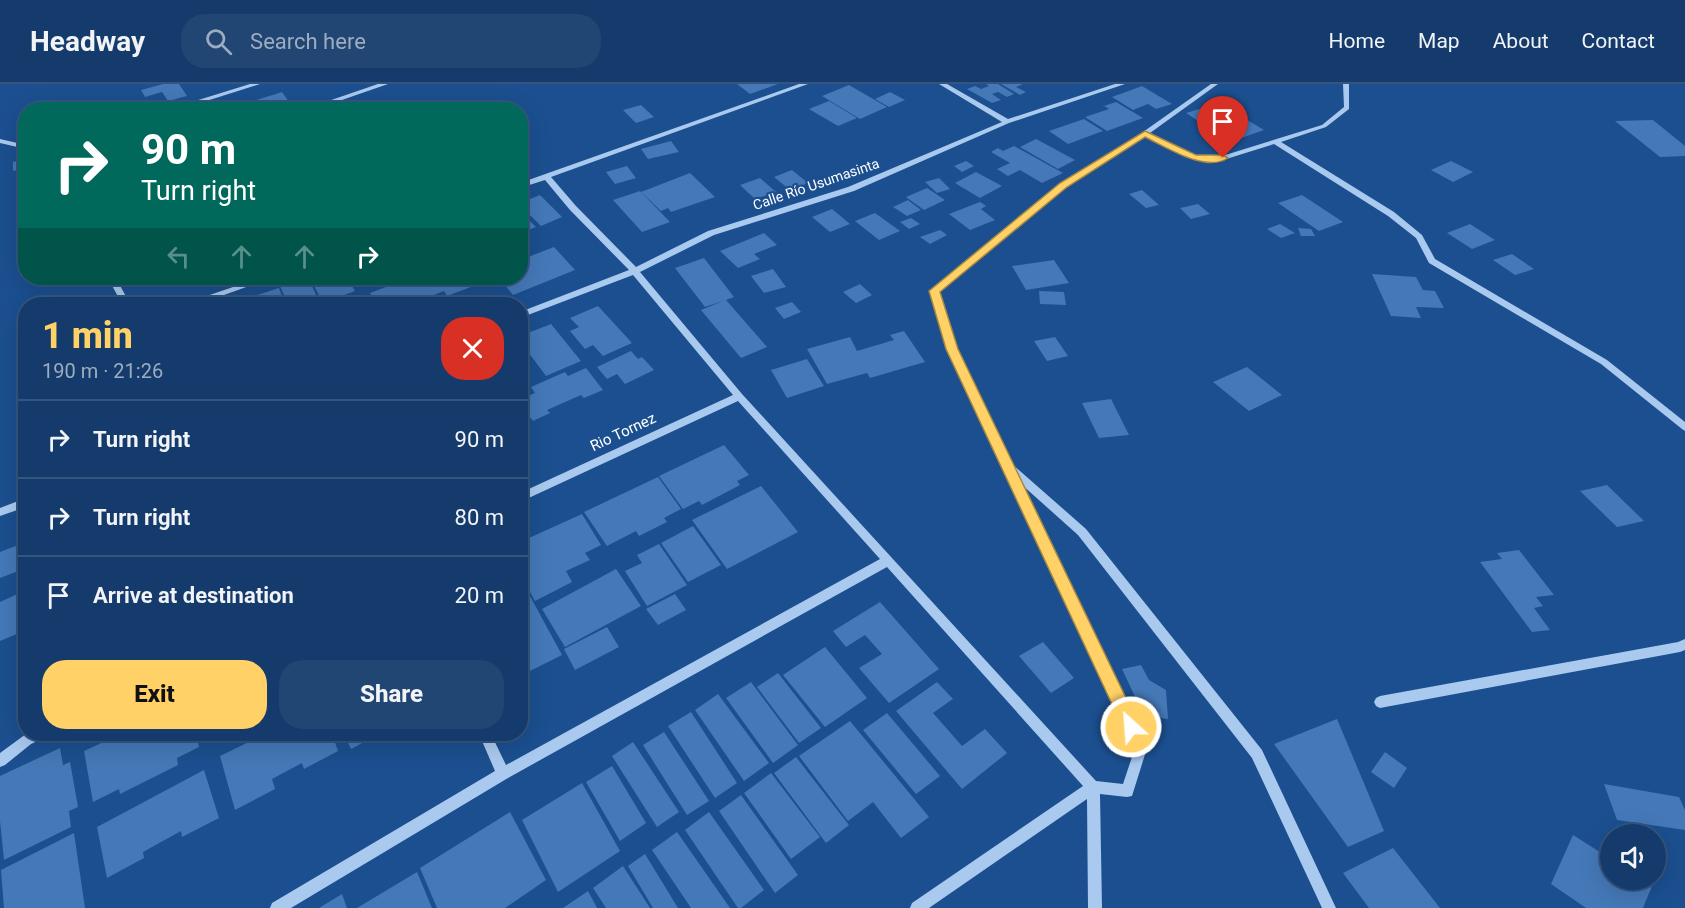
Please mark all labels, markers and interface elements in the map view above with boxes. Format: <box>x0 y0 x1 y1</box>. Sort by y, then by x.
search box <box>181 14 601 68</box>
text: Headway <box>30 25 145 58</box>
icon: search <box>202 25 235 58</box>
text: Search here <box>250 29 366 54</box>
text: Home <box>1329 29 1385 53</box>
text: Map <box>1418 29 1460 53</box>
text: About <box>1493 29 1549 53</box>
text: Contact <box>1582 29 1655 53</box>
pin <box>1197 96 1248 158</box>
icon: arrive <box>1206 105 1239 138</box>
text: 90 m <box>141 125 236 174</box>
icon: right <box>42 126 120 204</box>
street label: Calle Río Usumasinta <box>751 155 881 213</box>
text: Turn right <box>141 175 256 207</box>
icon: left <box>162 240 195 273</box>
icon: ahead <box>225 240 258 273</box>
icon: ahead <box>288 240 321 273</box>
icon: right <box>351 240 384 273</box>
text: 1 min <box>42 315 133 357</box>
button: close <box>441 317 504 380</box>
text: 190 m · 21:26 <box>42 359 163 383</box>
street label: Rio Tornez <box>587 409 659 455</box>
icon: right <box>42 423 75 456</box>
text: Turn right <box>93 427 190 452</box>
text: 90 m <box>455 427 504 452</box>
icon: right <box>42 501 75 534</box>
text: Turn right <box>93 505 190 530</box>
text: 80 m <box>455 505 504 530</box>
icon: arrive <box>42 579 75 612</box>
text: Arrive at destination <box>93 583 294 608</box>
text: 20 m <box>455 583 504 608</box>
button: Exit <box>42 660 267 729</box>
button: Share <box>279 660 504 729</box>
position arrow <box>1099 695 1163 759</box>
map controls <box>1600 824 1666 890</box>
button: sound <box>1600 824 1666 890</box>

